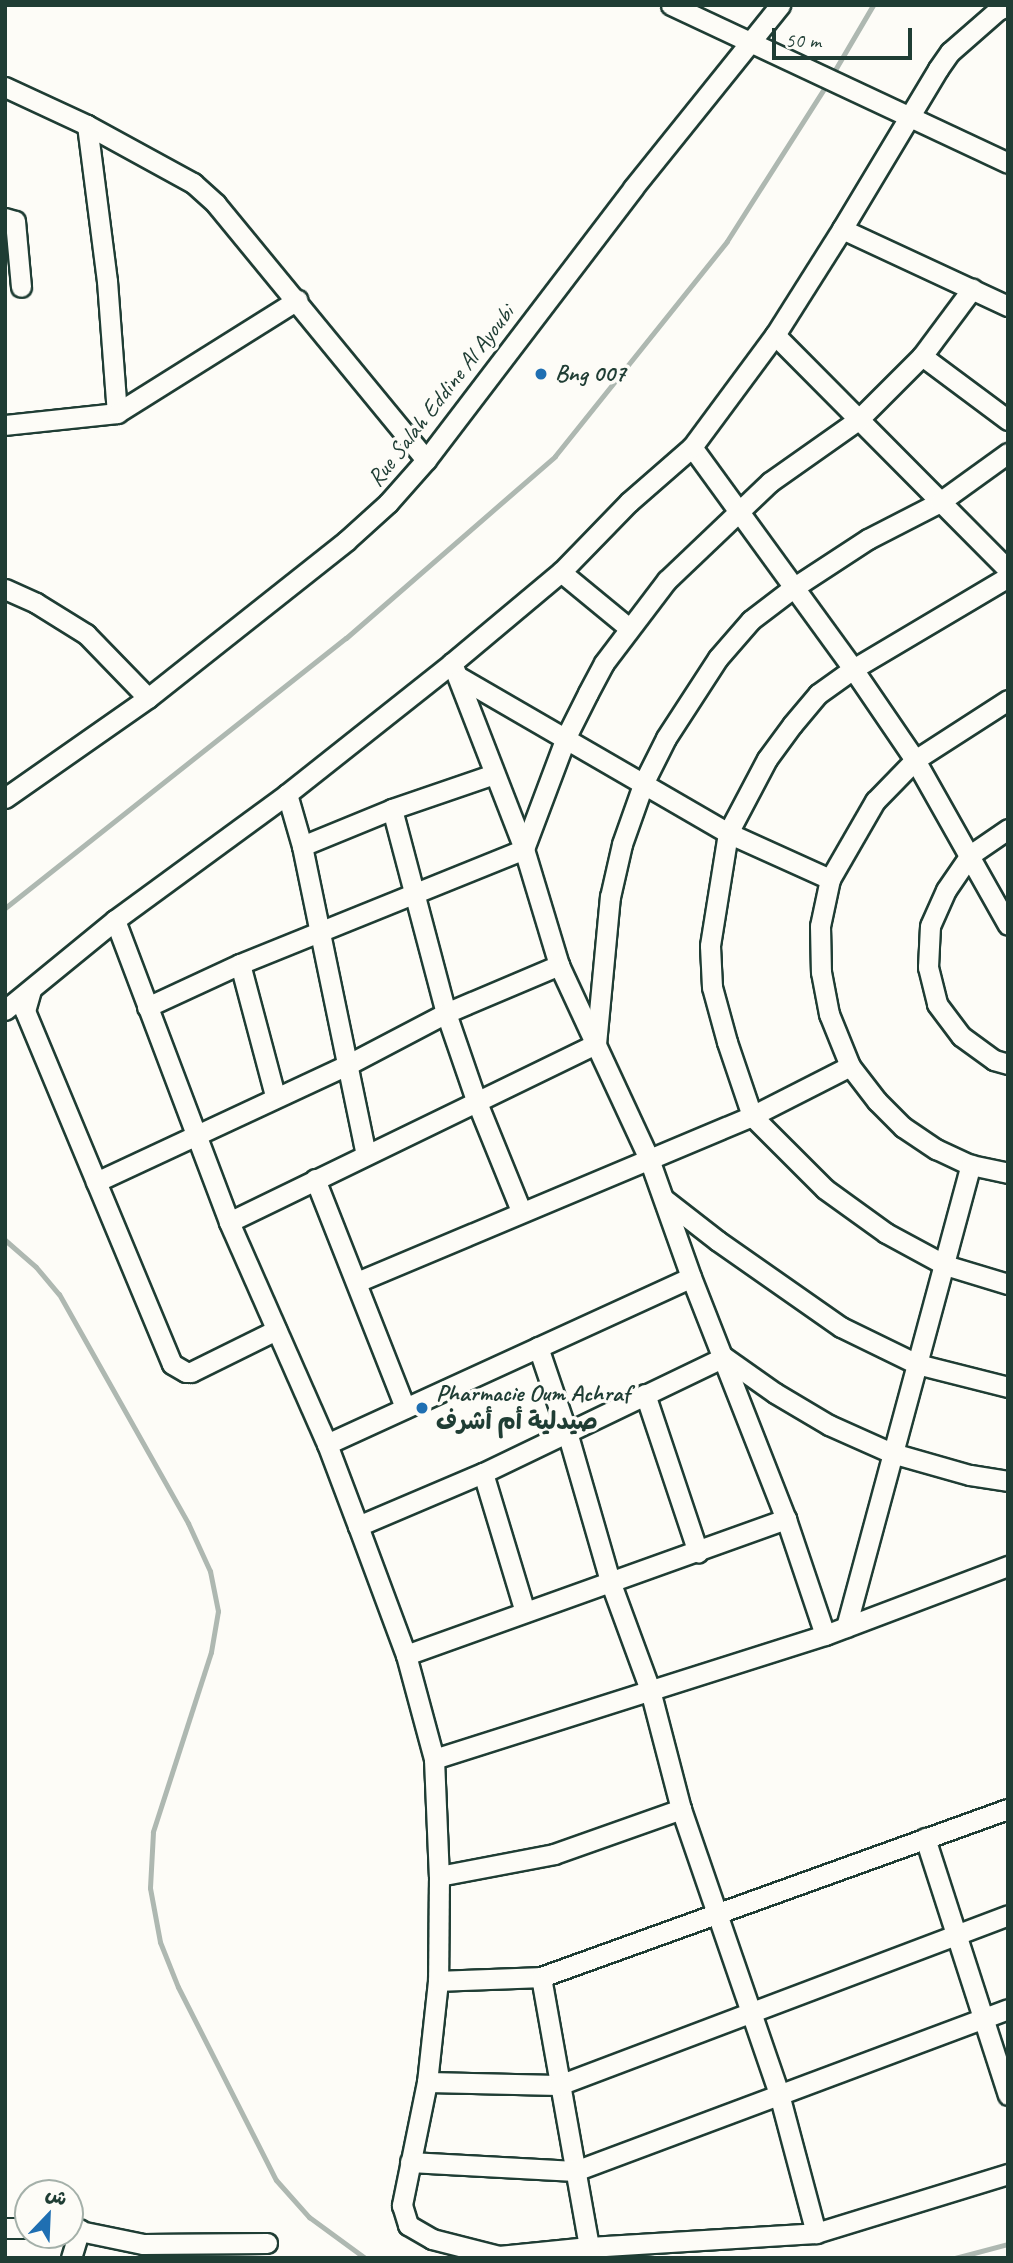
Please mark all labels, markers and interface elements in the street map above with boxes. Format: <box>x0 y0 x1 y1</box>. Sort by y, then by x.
scale bar <box>775 14 915 58</box>
text: 50 m <box>785 27 821 53</box>
street label: Rue Salah Eddine Al Ayoubi <box>361 300 521 492</box>
place label: Bng 007 <box>555 360 625 388</box>
marker: Bng 007 <box>533 366 549 382</box>
place label: Pharmacie Oum Achraf صيدلية أم أشرف <box>436 1380 628 1436</box>
marker: Pharmacie Oum Achraf صيدلية أم أشرف <box>414 1400 430 1416</box>
north arrow <box>14 2179 84 2249</box>
text: ش <box>42 2181 71 2212</box>

